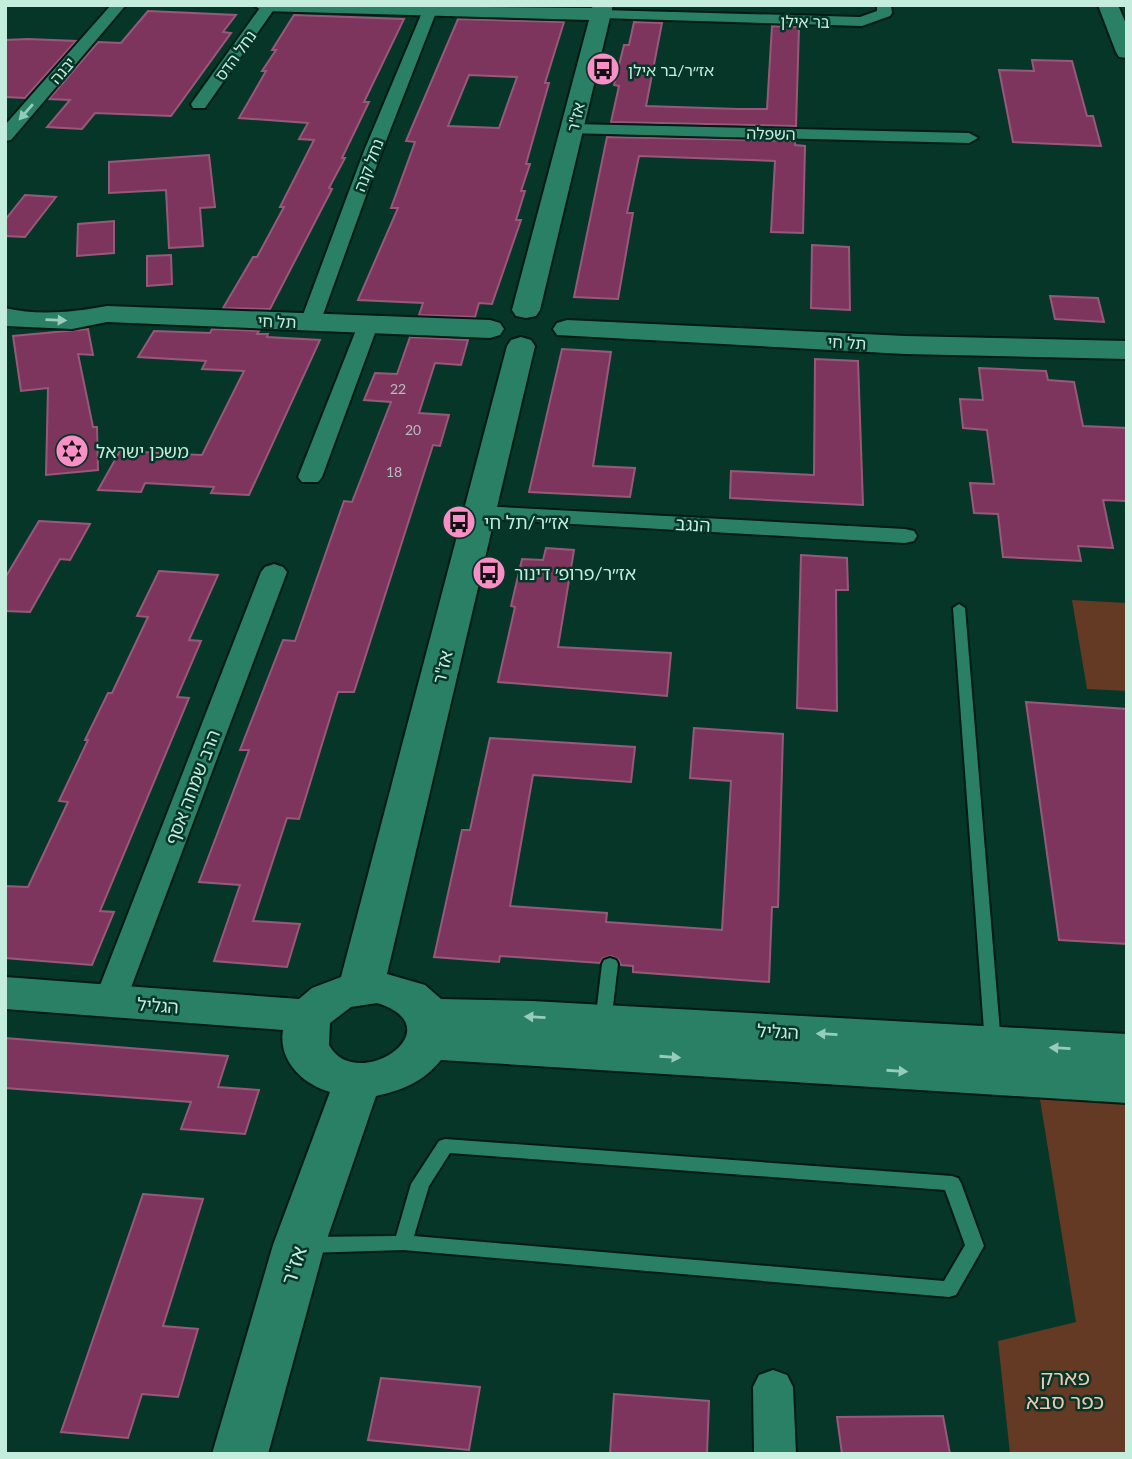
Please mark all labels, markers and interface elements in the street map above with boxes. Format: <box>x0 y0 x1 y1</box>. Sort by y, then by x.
street label: בר אילן <box>780 11 830 31</box>
street label: נחל הדס <box>210 26 260 84</box>
bus stop icon: אז״ר/בר אילן <box>584 50 622 88</box>
street label: יבנה <box>45 53 79 87</box>
place label: אז״ר/בר אילן <box>628 60 714 79</box>
street label: אז"ר <box>562 100 588 134</box>
one-way arrow <box>18 103 34 121</box>
street label: השפלה <box>746 123 796 143</box>
street label: נחל קנה <box>349 136 387 194</box>
street label: תל חי <box>257 311 297 331</box>
one-way arrow <box>46 315 68 326</box>
street label: תל חי <box>827 332 867 352</box>
house number: 22 <box>390 380 406 397</box>
house number: 20 <box>405 421 421 438</box>
synagogue icon: משכן ישראל <box>53 432 91 470</box>
place label: משכן ישראל <box>96 440 189 462</box>
house number: 18 <box>386 463 402 480</box>
bus stop icon: אז״ר/תל חי <box>440 503 478 541</box>
place label: אז״ר/תל חי <box>484 511 569 533</box>
street label: הנגב <box>675 512 711 536</box>
bus stop icon: אז״ר/פרופ׳ דינור <box>470 554 508 592</box>
place label: אז״ר/פרופ׳ דינור <box>514 562 636 584</box>
street label: אז"ר <box>427 648 457 686</box>
street label: הרב שמחה אסף <box>160 726 224 848</box>
street label: הגליל <box>136 993 180 1017</box>
one-way arrow <box>524 1012 546 1023</box>
street label: הגליל <box>757 1019 799 1043</box>
one-way arrow <box>816 1029 838 1040</box>
one-way arrow <box>1049 1042 1071 1053</box>
one-way arrow <box>659 1051 681 1062</box>
one-way arrow <box>886 1065 908 1076</box>
street label: אז"ר <box>275 1243 311 1287</box>
park label: פארק כפר סבא <box>1026 1364 1104 1413</box>

